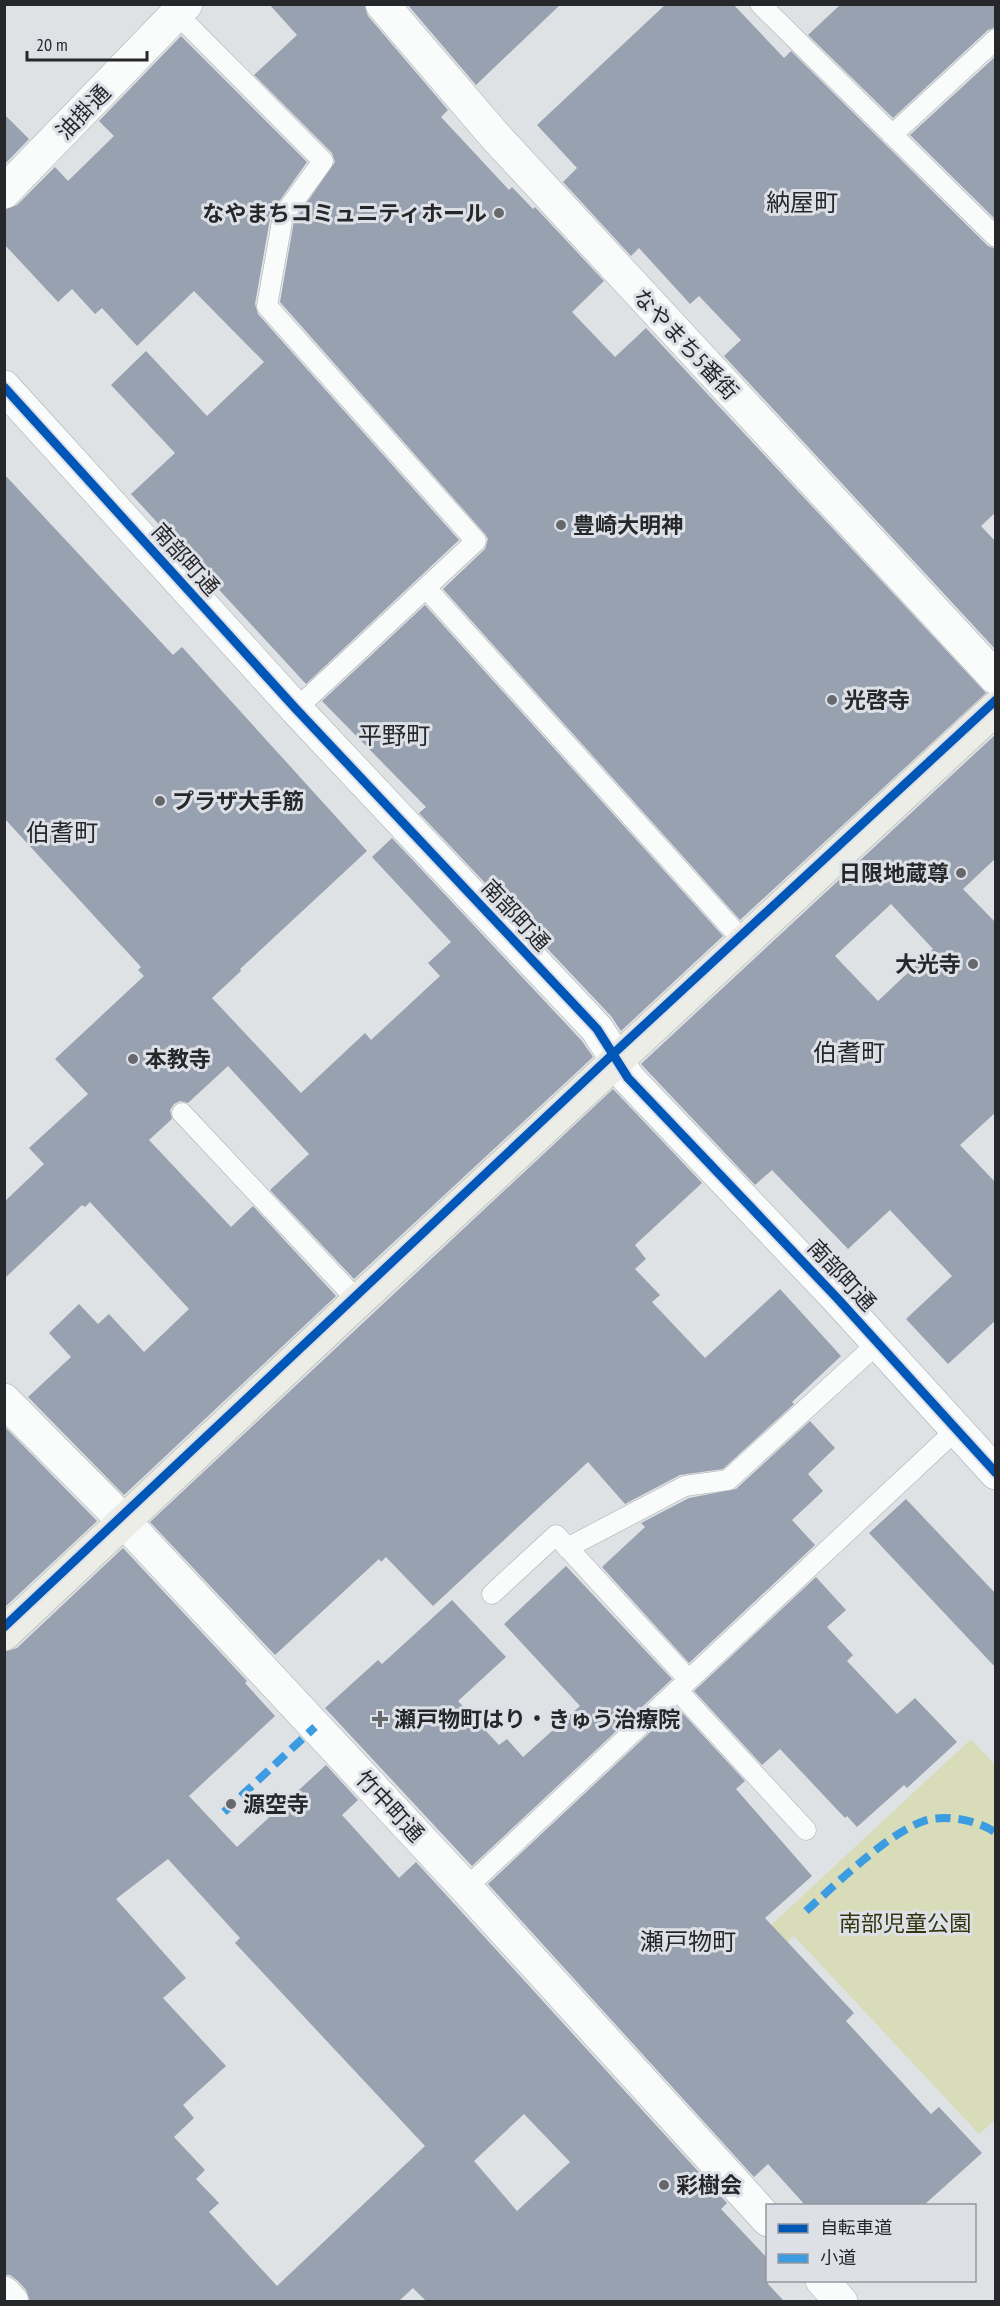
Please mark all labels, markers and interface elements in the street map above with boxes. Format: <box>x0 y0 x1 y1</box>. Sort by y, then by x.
scale bar <box>27 24 147 62</box>
text: 20 m <box>36 33 68 56</box>
street label: 油掛通 <box>50 79 116 145</box>
district label: 納屋町 <box>766 187 838 218</box>
place label: なやまちコミュニティホール <box>202 199 487 227</box>
marker: なやまちコミュニティホール <box>492 206 506 220</box>
street label: なやまち5番街 <box>627 283 745 405</box>
place label: 豊崎大明神 <box>573 511 683 539</box>
street label: 南部町通 <box>146 517 226 601</box>
marker: 豊崎大明神 <box>554 518 568 532</box>
place label: 光啓寺 <box>844 686 910 714</box>
marker: 光啓寺 <box>825 693 839 707</box>
district label: 平野町 <box>358 720 430 751</box>
place label: プラザ大手筋 <box>172 787 304 815</box>
marker: プラザ大手筋 <box>153 794 167 808</box>
district label: 伯耆町 <box>26 817 98 848</box>
place label: 日限地蔵尊 <box>839 859 949 887</box>
marker: 日限地蔵尊 <box>954 866 968 880</box>
street label: 南部町通 <box>476 873 556 957</box>
place label: 大光寺 <box>895 950 961 978</box>
marker: 大光寺 <box>966 957 980 971</box>
district label: 伯耆町 <box>813 1037 885 1068</box>
place label: 本教寺 <box>145 1045 211 1073</box>
marker: 本教寺 <box>126 1052 140 1066</box>
street label: 南部町通 <box>802 1233 882 1317</box>
place label: 瀬戸物町はり・きゅう治療院 <box>394 1705 680 1733</box>
marker: 瀬戸物町はり・きゅう治療院 <box>371 1710 389 1728</box>
street label: 竹中町通 <box>350 1764 430 1848</box>
place label: 源空寺 <box>243 1790 309 1818</box>
marker: 源空寺 <box>224 1797 238 1811</box>
park label: 南部児童公園 <box>839 1909 971 1937</box>
district label: 瀬戸物町 <box>640 1926 736 1957</box>
place label: 彩樹会 <box>676 2171 742 2199</box>
marker: 彩樹会 <box>657 2178 671 2192</box>
legend <box>766 2204 976 2282</box>
text: 自転車道 <box>820 2216 892 2239</box>
text: 小道 <box>820 2246 856 2269</box>

